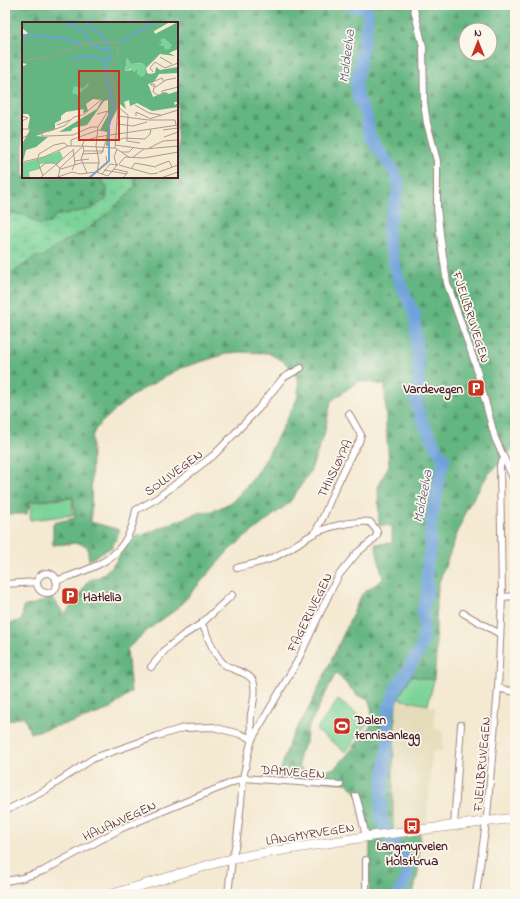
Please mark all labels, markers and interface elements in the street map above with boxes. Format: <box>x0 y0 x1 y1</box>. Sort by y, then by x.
inset map <box>22 22 178 178</box>
north arrow <box>458 22 498 62</box>
text: N <box>474 25 482 41</box>
water label: Moldeelva <box>334 28 361 84</box>
street label: FJELLBRUVEGEN <box>447 268 494 366</box>
parking icon: Vardevegen <box>466 378 486 398</box>
place label: Vardevegen <box>402 380 464 401</box>
street label: THIISLØYPA <box>313 436 358 501</box>
street label: SOLLIVEGEN <box>141 445 207 501</box>
water label: Moldeelva <box>408 468 439 525</box>
street label: FAGERLIVEGEN <box>282 570 338 657</box>
parking icon: Hatlelia <box>60 586 80 606</box>
place label: Hatlelia <box>83 588 122 607</box>
place label: Dalen tennisanlegg <box>354 711 420 747</box>
sports icon: Dalen tennisanlegg <box>332 716 352 736</box>
street label: FJELLBRUVEGEN <box>469 716 496 813</box>
street label: DAMVEGEN <box>259 761 326 784</box>
street label: HAUANVEGEN <box>80 796 160 847</box>
bus stop icon: Langmyrveien Holstbrua <box>402 816 422 836</box>
street label: LANGMYRVEGEN <box>265 818 356 851</box>
place label: Langmyrveien Holstbrua <box>376 837 448 871</box>

